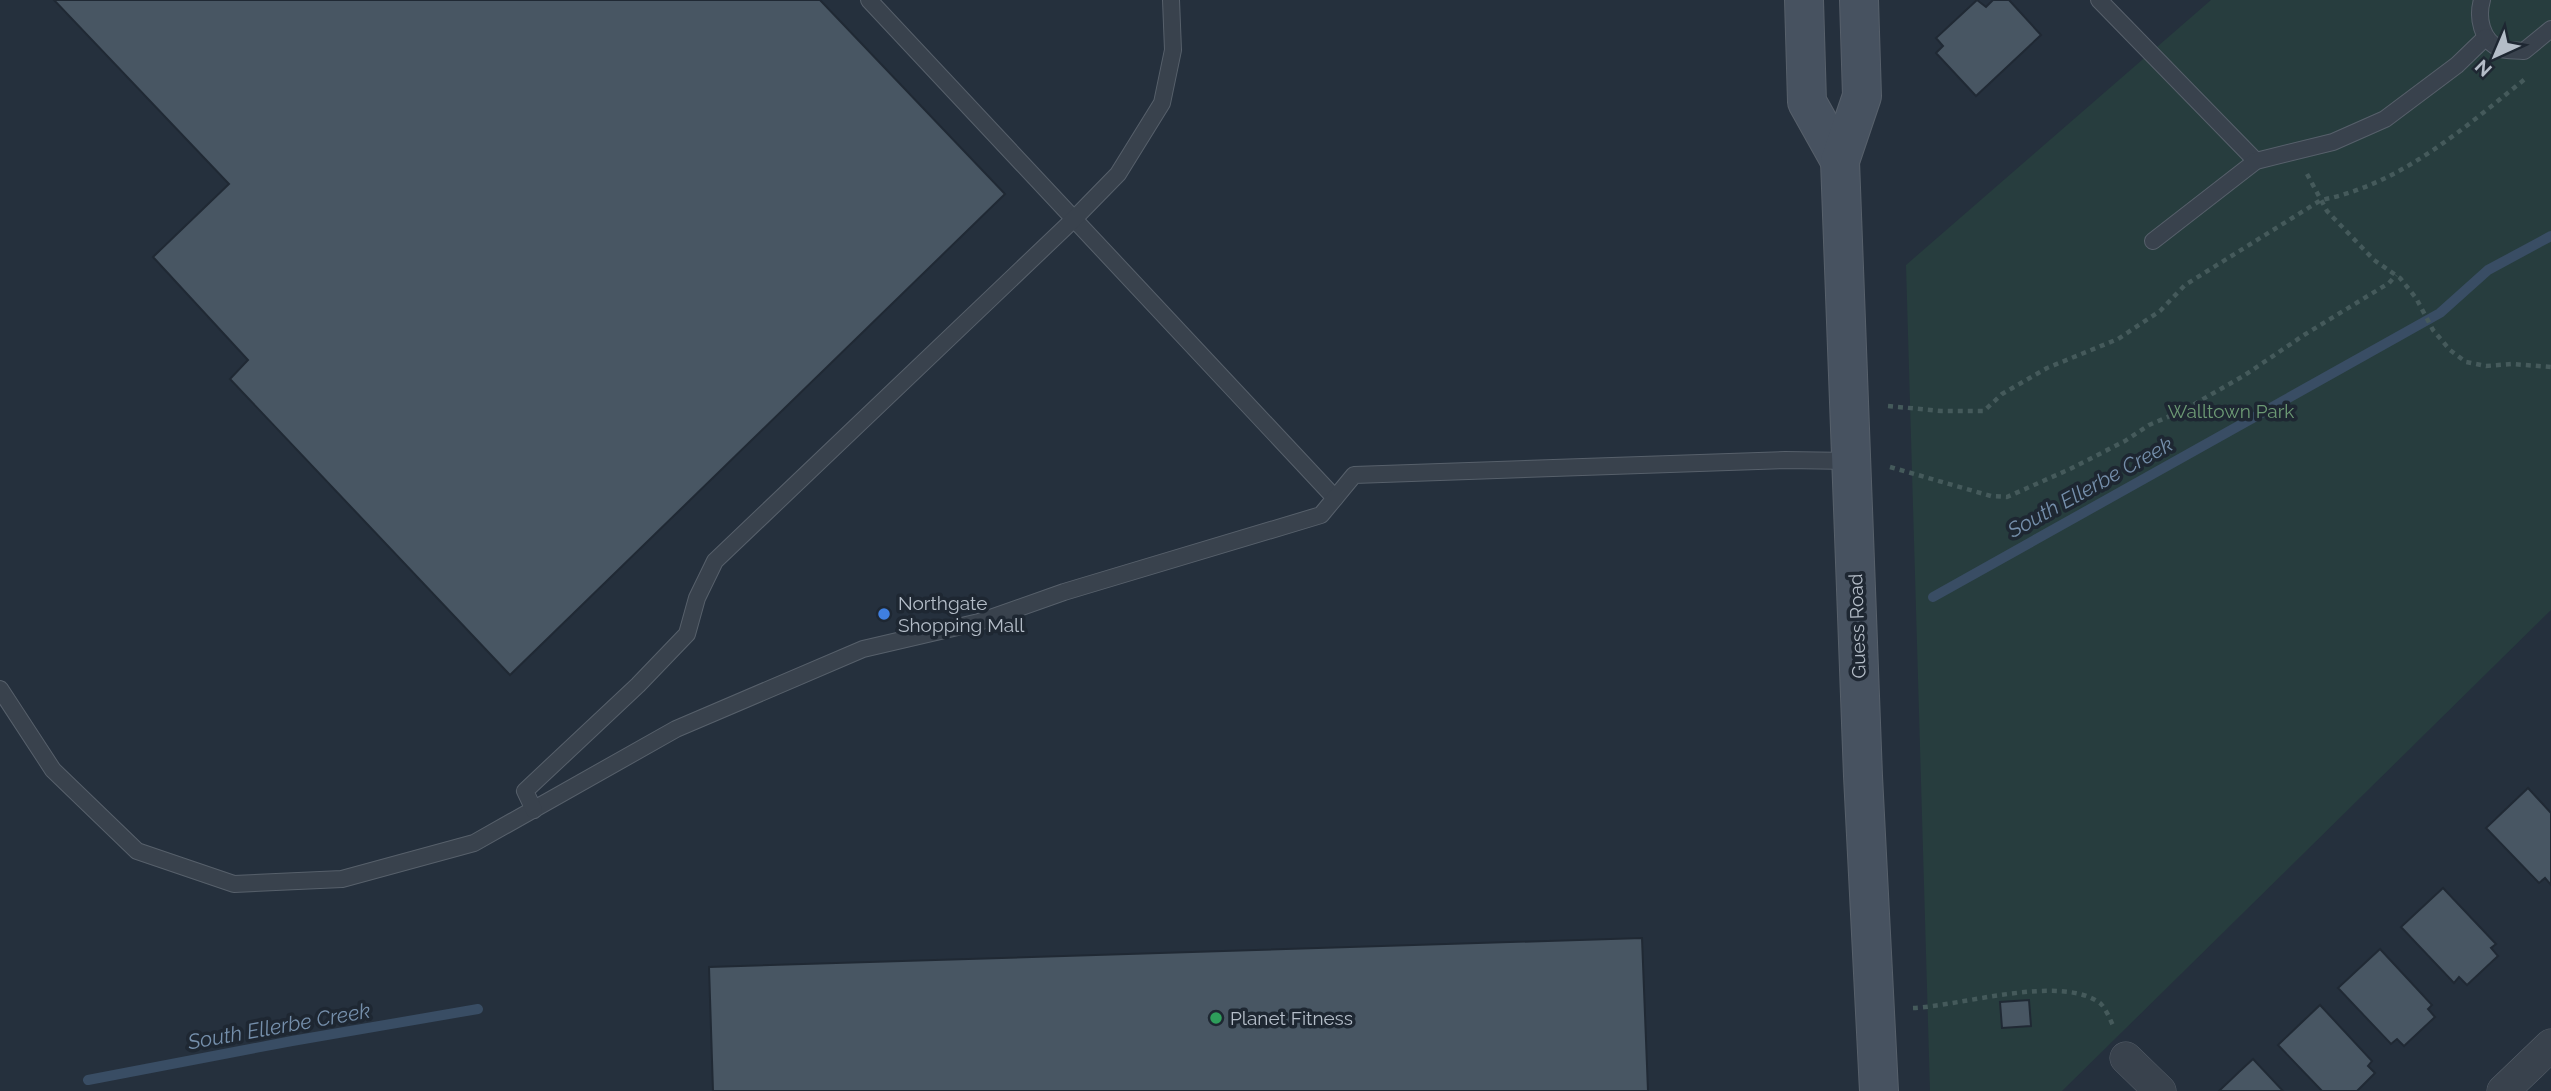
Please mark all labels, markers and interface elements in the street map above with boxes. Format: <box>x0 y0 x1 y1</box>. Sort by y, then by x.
north arrow <box>2460 21 2530 91</box>
text: N <box>2470 55 2496 81</box>
park label: Walltown Park <box>2168 400 2294 422</box>
water label: South Ellerbe Creek <box>2002 431 2177 543</box>
street label: Guess Road <box>1844 573 1870 679</box>
place label: Northgate Shopping Mall <box>898 592 1025 636</box>
marker: Northgate Shopping Mall <box>876 606 892 622</box>
water label: South Ellerbe Creek <box>185 998 372 1055</box>
place label: Planet Fitness <box>1230 1007 1353 1029</box>
marker: Planet Fitness <box>1208 1010 1224 1026</box>

